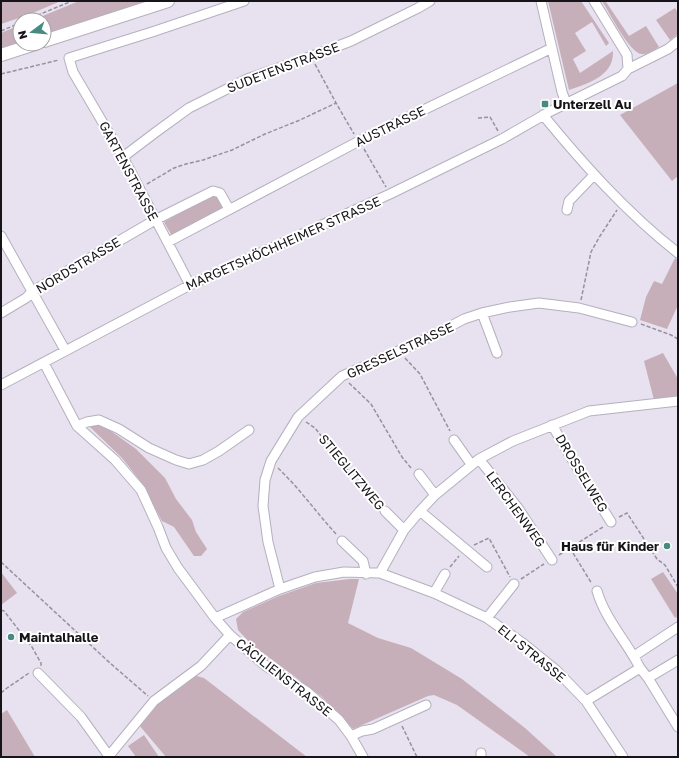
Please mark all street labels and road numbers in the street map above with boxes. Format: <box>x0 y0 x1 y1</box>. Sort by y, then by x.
street label: SUDETENSTRASSE <box>225 38 342 96</box>
street label: AUSTRASSE <box>352 102 428 150</box>
street label: GARTENSTRASSE <box>96 118 162 224</box>
street label: MARGETSHÖCHHEIMER STRASSE <box>183 193 383 293</box>
street label: NORDSTRASSE <box>33 233 123 296</box>
street label: GRESSELSTRASSE <box>344 318 456 382</box>
street label: STIEGLITZWEG <box>316 431 388 513</box>
street label: DROSSELWEG <box>552 431 612 515</box>
street label: LERCHENWEG <box>483 468 549 550</box>
street label: ELI-STRASSE <box>495 621 569 685</box>
street label: CÄCILIENSTRASSE <box>233 635 335 720</box>

